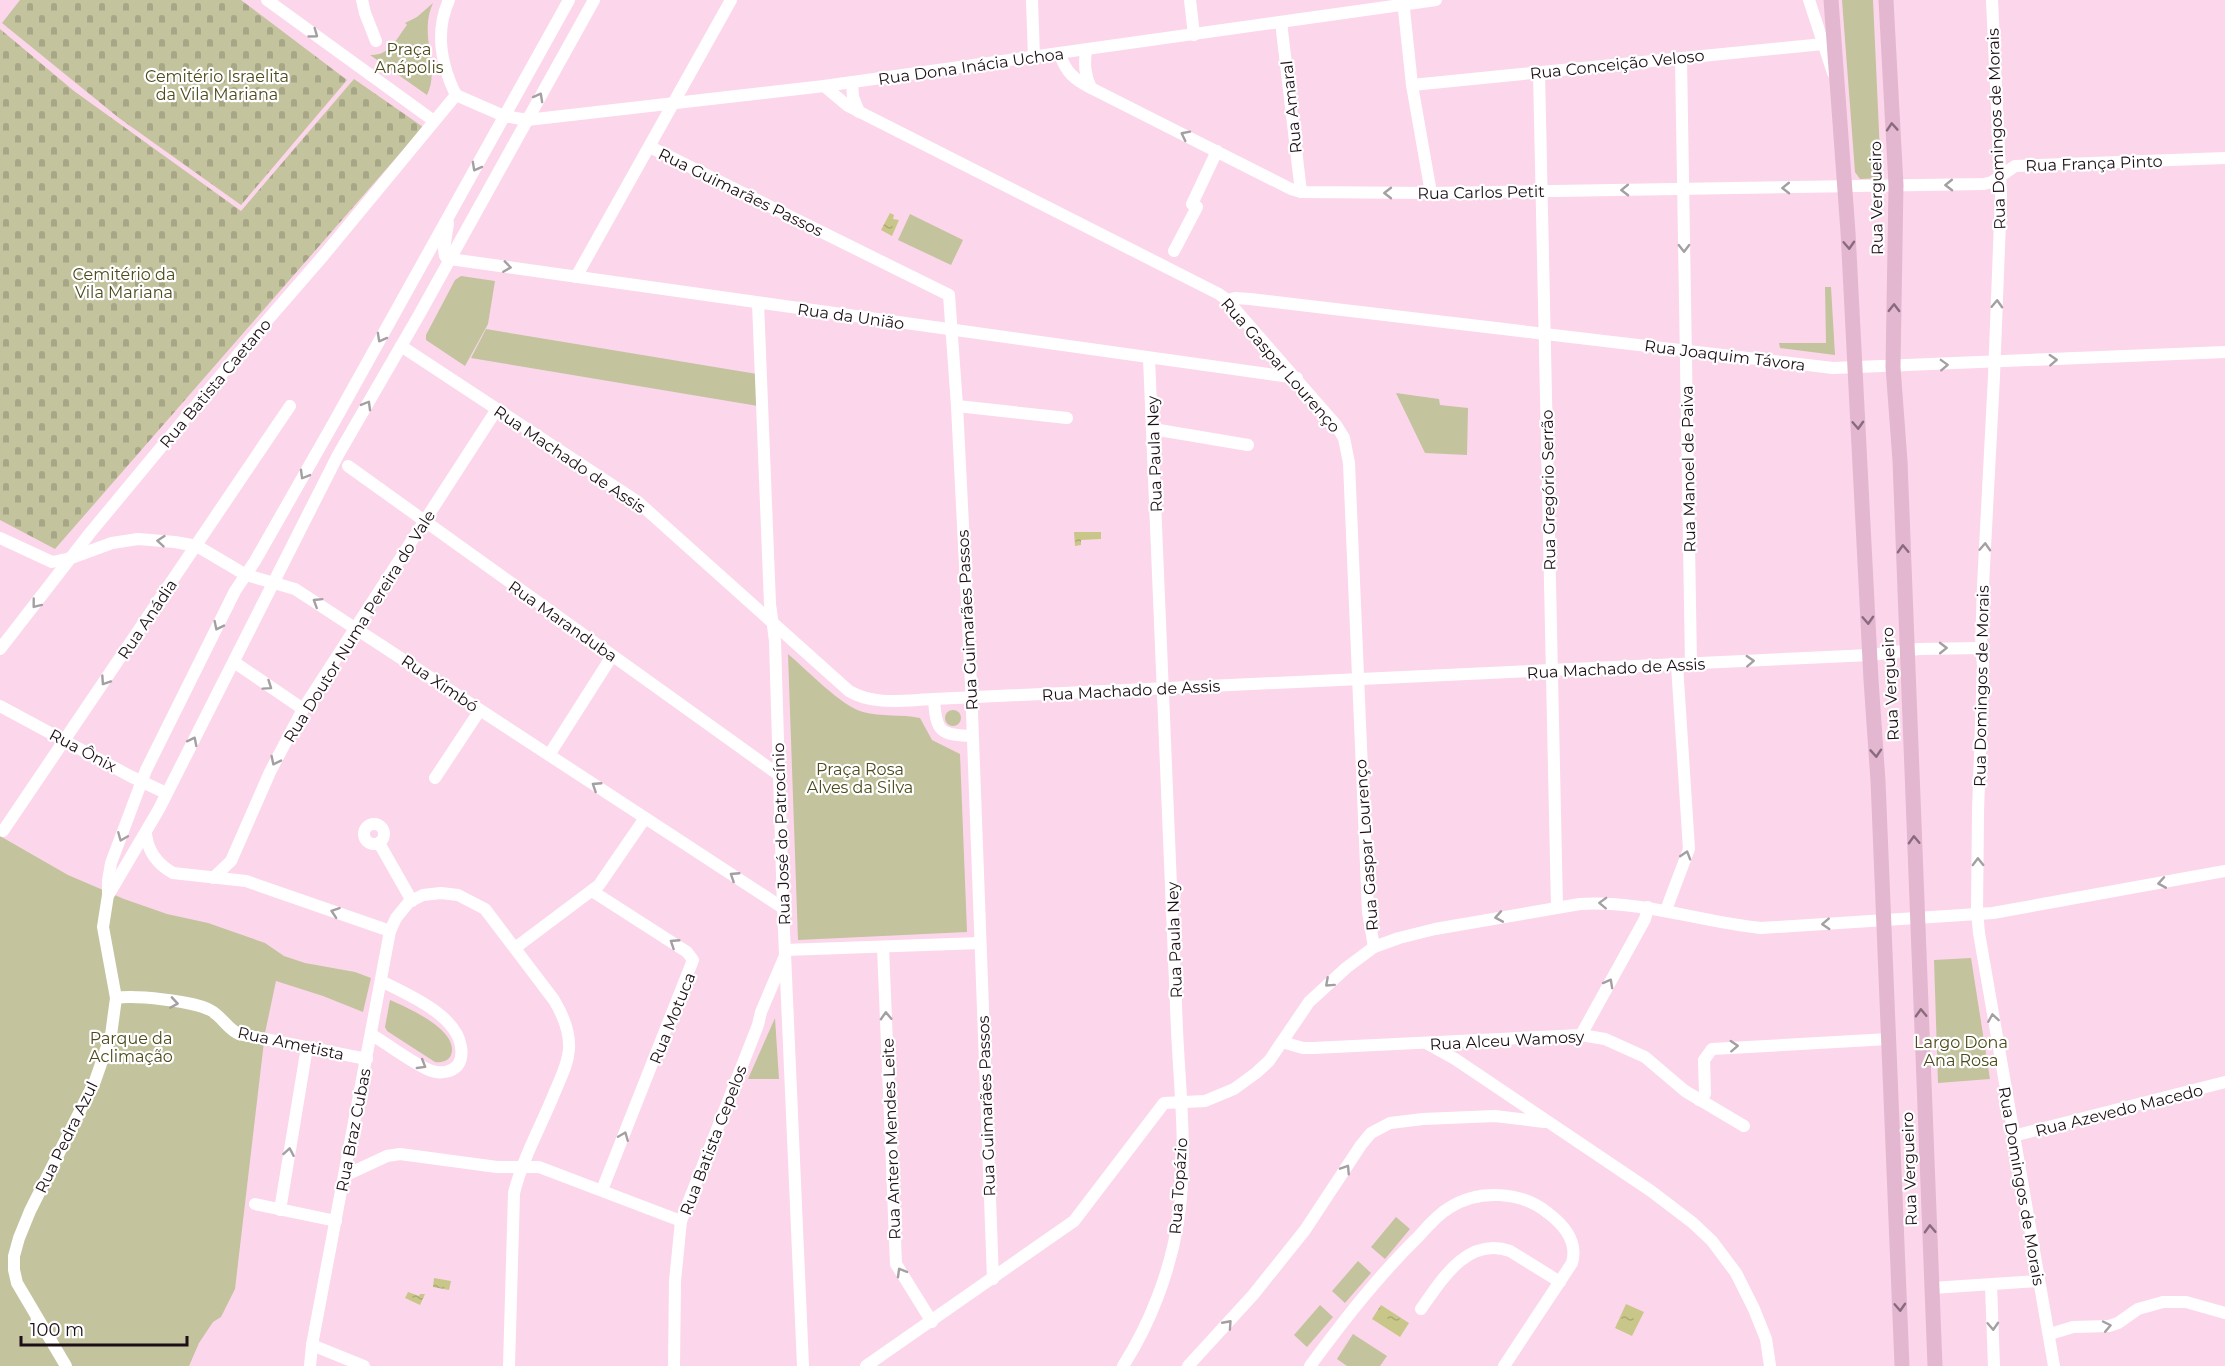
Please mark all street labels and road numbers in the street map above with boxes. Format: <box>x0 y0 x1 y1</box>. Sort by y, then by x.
street label: Rua Domingos de Morais <box>1983 28 2010 230</box>
street label: Rua Dona Inácia Uchoa <box>877 44 1065 89</box>
street label: Rua Conceição Veloso <box>1529 46 1705 83</box>
street label: Rua Amaral <box>1277 60 1306 154</box>
street label: Rua Vergueiro <box>1866 141 1887 255</box>
street label: Rua Guimarães Passos <box>655 144 826 241</box>
street label: Rua França Pinto <box>2025 152 2163 175</box>
street label: Rua Carlos Petit <box>1417 182 1545 203</box>
street label: Rua Gaspar Lourenço <box>1217 294 1344 437</box>
street label: Rua da União <box>796 300 906 333</box>
street label: Rua Batista Caetano <box>156 315 275 452</box>
street label: Rua Joaquim Távora <box>1643 336 1807 375</box>
street label: Rua Manoel de Paiva <box>1678 385 1699 553</box>
street label: Rua Paula Ney <box>1143 395 1166 513</box>
street label: Rua Machado de Assis <box>490 402 649 517</box>
street label: Rua Gregório Serrão <box>1538 409 1559 571</box>
street label: Rua Doutor Numa Pereira do Vale <box>280 507 439 746</box>
street label: Rua Guimarães Passos <box>953 529 982 711</box>
street label: Rua Anádia <box>114 576 181 663</box>
street label: Rua Maranduba <box>505 577 621 666</box>
street label: Rua Domingos de Morais <box>1970 585 1993 787</box>
street label: Rua Vergueiro <box>1878 627 1903 741</box>
street label: Rua Ximbó <box>398 651 482 716</box>
street label: Rua Machado de Assis <box>1526 654 1706 683</box>
street label: Rua Machado de Assis <box>1041 676 1221 705</box>
street label: Rua Ônix <box>46 725 120 776</box>
street label: Rua José do Patrocínio <box>769 742 794 926</box>
street label: Rua Gaspar Lourenço <box>1351 758 1382 931</box>
street label: Rua Paula Ney <box>1163 881 1186 999</box>
street label: Rua Motuca <box>645 970 699 1067</box>
street label: Rua Guimarães Passos <box>974 1015 999 1197</box>
street label: Rua Ametista <box>236 1023 346 1064</box>
street label: Rua Alceu Wamosy <box>1429 1027 1585 1054</box>
street label: Rua Antero Mendes Leite <box>878 1038 905 1240</box>
street label: Rua Batista Cepelos <box>676 1062 751 1218</box>
street label: Rua Braz Cubas <box>332 1067 375 1193</box>
street label: Rua Pedra Azul <box>31 1078 102 1196</box>
street label: Rua Azevedo Macedo <box>2033 1080 2205 1141</box>
street label: Rua Domingos de Morais <box>1995 1085 2048 1287</box>
street label: Rua Vergueiro <box>1898 1112 1921 1226</box>
street label: Rua Topázio <box>1166 1137 1191 1235</box>

